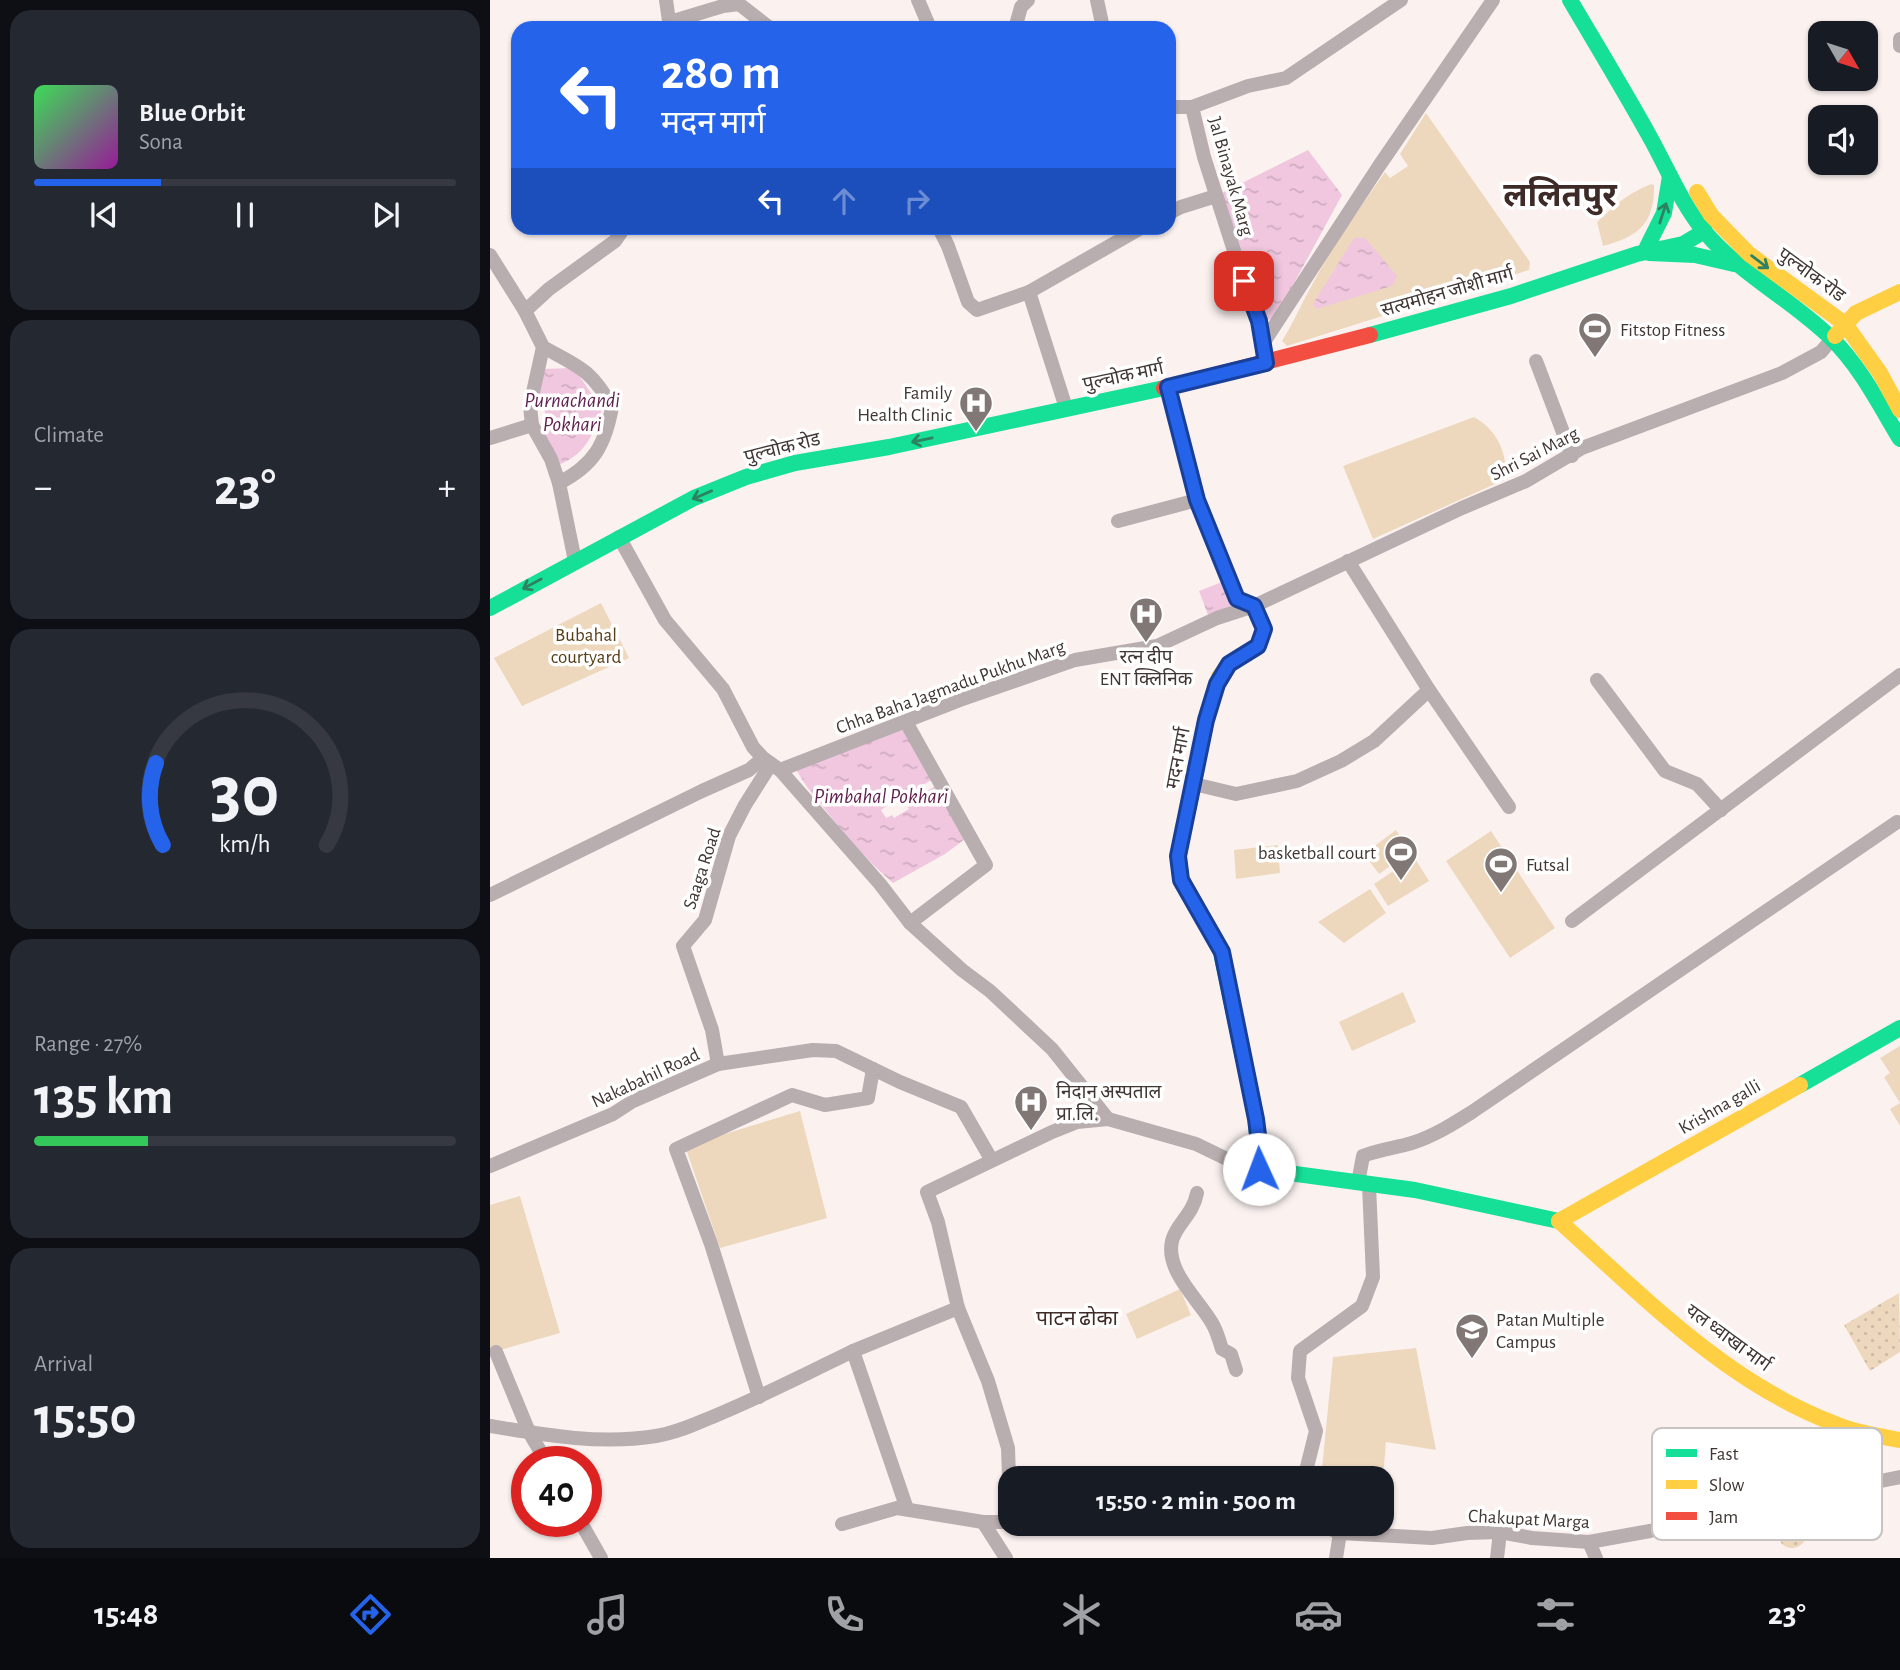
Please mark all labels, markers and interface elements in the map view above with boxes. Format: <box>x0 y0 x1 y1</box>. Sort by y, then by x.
north arrow <box>1808 21 1878 91</box>
map controls <box>1808 21 1878 175</box>
icon: left <box>546 49 637 140</box>
text: 280 m <box>661 49 781 98</box>
text: Blue Orbit <box>139 100 245 126</box>
button: sound <box>1808 105 1878 175</box>
text: मदन मार्ग <box>661 107 766 139</box>
street label: Jal Binayak Marg <box>1205 115 1257 239</box>
text: Sona <box>139 131 183 154</box>
district label: ललितपुर <box>1503 176 1618 216</box>
icon: left <box>752 182 790 220</box>
icon: ahead <box>825 182 863 220</box>
icon: right <box>898 182 936 220</box>
icon: previous <box>85 196 123 234</box>
icon: pause <box>226 196 264 234</box>
icon: next <box>367 196 405 234</box>
one-way arrow <box>1658 203 1671 225</box>
street label: पुल्चोक रोड <box>1773 243 1850 308</box>
pin <box>1214 251 1274 311</box>
one-way arrow <box>1750 255 1769 269</box>
street label: सत्यमोहन जोशी मार्ग <box>1378 261 1517 320</box>
icon: arrive <box>1225 262 1263 300</box>
sports icon: Fitstop Fitness <box>1576 310 1614 359</box>
place label: Fitstop Fitness <box>1620 321 1725 340</box>
street label: पुल्चोक मार्ग <box>1081 356 1167 396</box>
place label: Family Health Clinic <box>857 384 952 425</box>
hospital icon: Family Health Clinic <box>957 384 995 433</box>
water label: Purnachandi Pokhari <box>524 390 620 435</box>
text: Climate <box>34 424 104 447</box>
street label: Shri Sai Marg <box>1488 424 1583 485</box>
street label: पुल्चोक रोड <box>742 428 824 469</box>
one-way arrow <box>911 433 934 447</box>
text: 23° <box>214 462 276 514</box>
text: − <box>34 469 52 507</box>
text: + <box>438 469 456 507</box>
one-way arrow <box>692 489 713 502</box>
one-way arrow <box>522 578 543 591</box>
hospital icon: रत्न दीप ENT क्लिनिक <box>1127 595 1165 644</box>
park label: Bubahal courtyard <box>551 626 622 667</box>
street label: Chha Baha Jagmadu Pukhu Marg <box>834 637 1068 738</box>
place label: रत्न दीप ENT क्लिनिक <box>1100 646 1193 689</box>
street label: मदन मार्ग <box>1160 724 1194 791</box>
text: 30 <box>210 757 280 830</box>
water label: Pimbahal Pokhari <box>814 786 949 807</box>
street label: Saaga Road <box>680 825 725 912</box>
text: km/h <box>219 832 271 857</box>
sports icon: basketball court <box>1382 833 1420 882</box>
place label: basketball court <box>1258 844 1376 863</box>
sports icon: Futsal <box>1482 845 1520 894</box>
place label: Futsal <box>1526 856 1570 875</box>
text: Range · 27% <box>34 1033 142 1056</box>
street label: Nakabahil Road <box>589 1045 703 1112</box>
text: 135 km <box>34 1071 173 1123</box>
street label: Krishna galli <box>1676 1076 1764 1138</box>
place label: निदान अस्पताल प्रा.लि. <box>1056 1081 1163 1124</box>
hospital icon: निदान अस्पताल प्रा.लि. <box>1012 1083 1050 1132</box>
position arrow <box>1222 1132 1296 1206</box>
street label: यल ध्वाखा मार्ग <box>1682 1299 1777 1376</box>
district label: पाटन ढोका <box>1036 1306 1119 1329</box>
school or university icon: Patan Multiple Campus <box>1453 1311 1491 1360</box>
place label: Patan Multiple Campus <box>1496 1311 1605 1352</box>
text: Arrival <box>34 1353 93 1376</box>
text: 15:50 <box>34 1391 137 1443</box>
legend <box>1652 1428 1882 1540</box>
text: Fast <box>1709 1445 1739 1464</box>
speed limit sign: 40 <box>511 1446 602 1537</box>
text: Slow <box>1709 1476 1745 1495</box>
text: 15:50 · 2 min · 500 m <box>1096 1488 1296 1514</box>
street label: Chakupat Marga <box>1468 1507 1590 1532</box>
text: Jam <box>1709 1508 1738 1527</box>
icon: directions <box>346 1590 395 1639</box>
icon: music <box>583 1590 632 1639</box>
icon: phone <box>820 1590 869 1639</box>
icon: climate <box>1057 1590 1106 1639</box>
icon: car <box>1294 1590 1343 1639</box>
icon: filters <box>1531 1590 1580 1639</box>
text: 15:48 <box>94 1598 158 1630</box>
text: 23° <box>1768 1598 1806 1630</box>

